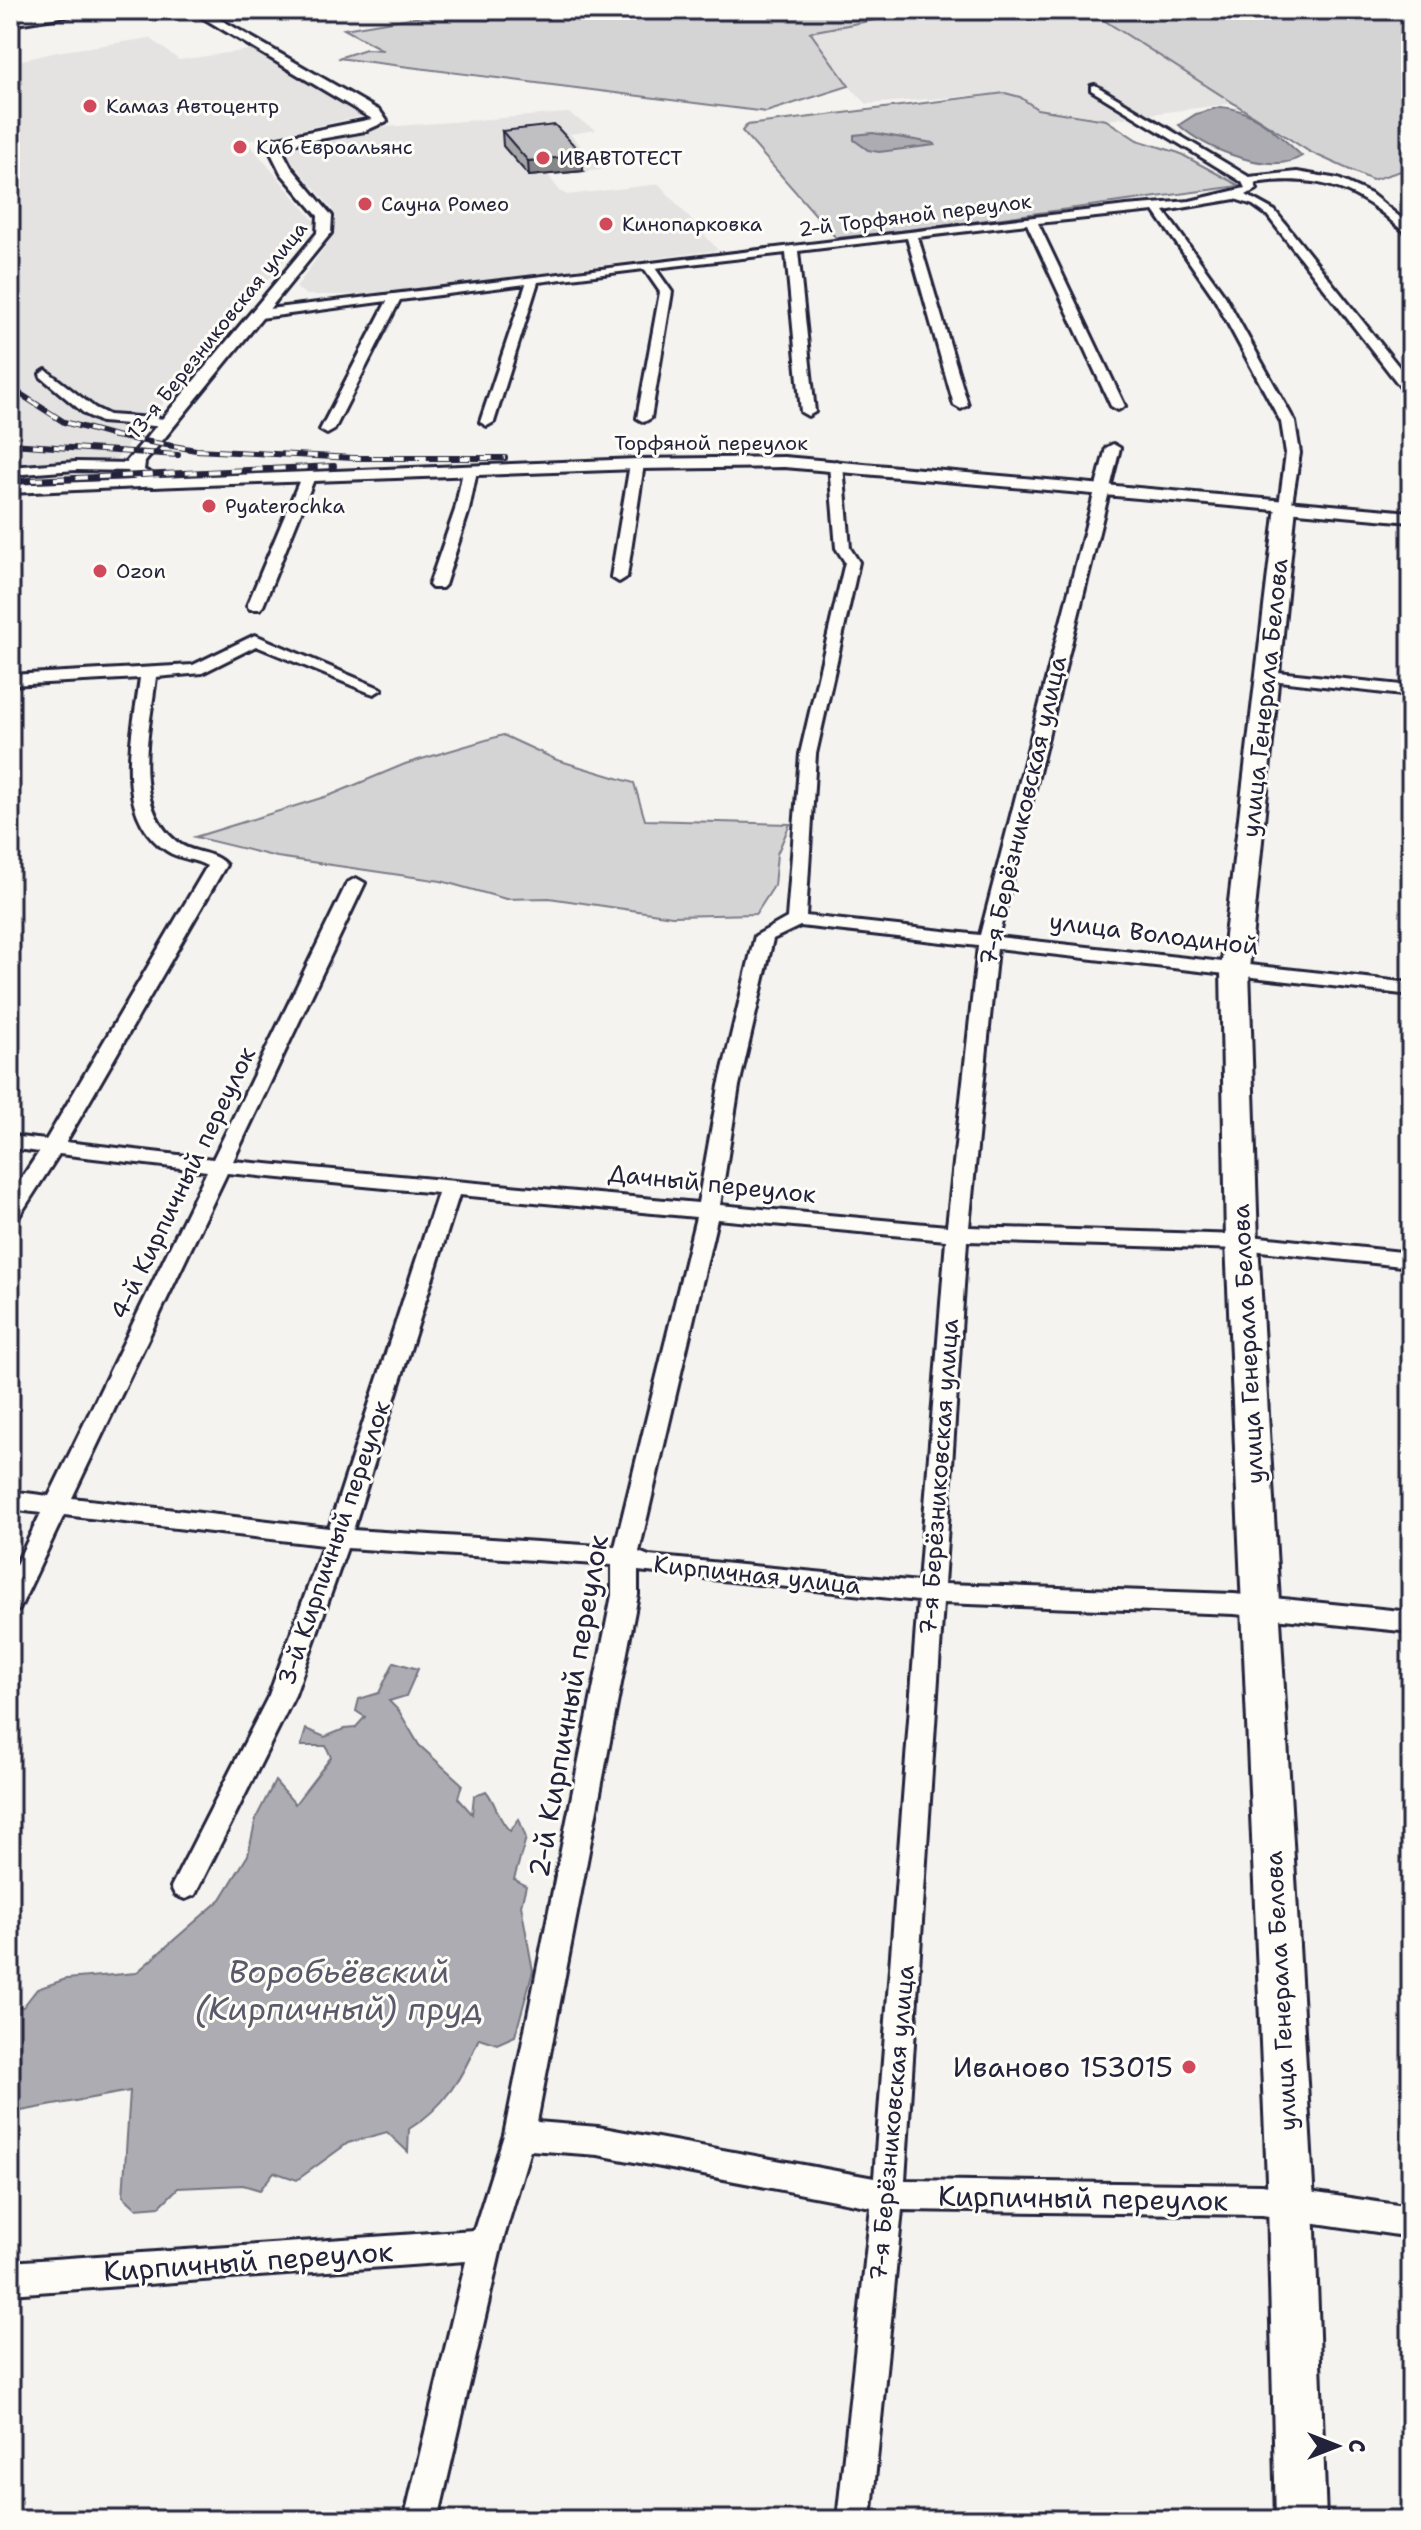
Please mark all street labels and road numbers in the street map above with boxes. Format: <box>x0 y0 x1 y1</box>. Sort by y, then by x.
street label: 2-й Торфяной переулок <box>797 188 1033 242</box>
street label: 13-я Березниковская улица <box>121 216 313 444</box>
street label: Торфяной переулок <box>614 430 808 456</box>
street label: улица Генерала Белова <box>1234 557 1296 839</box>
street label: 7-я Берёзниковская улица <box>972 653 1074 969</box>
street label: улица Володиной <box>1048 905 1260 963</box>
street label: 4-й Кирпичный переулок <box>103 1041 263 1325</box>
street label: Дачный переулок <box>607 1157 818 1211</box>
street label: улица Генерала Белова <box>1225 1203 1271 1485</box>
street label: 7-я Берёзниковская улица <box>912 1318 966 1636</box>
street label: 3-й Кирпичный переулок <box>270 1396 398 1690</box>
street label: 2-й Кирпичный переулок <box>519 1532 617 1880</box>
street label: Кирпичная улица <box>652 1548 862 1602</box>
street label: улица Генерала Белова <box>1258 1850 1304 2132</box>
street label: 7-я Берёзниковская улица <box>862 1964 922 2282</box>
street label: Кирпичный переулок <box>938 2176 1229 2220</box>
street label: Кирпичный переулок <box>102 2232 394 2290</box>

